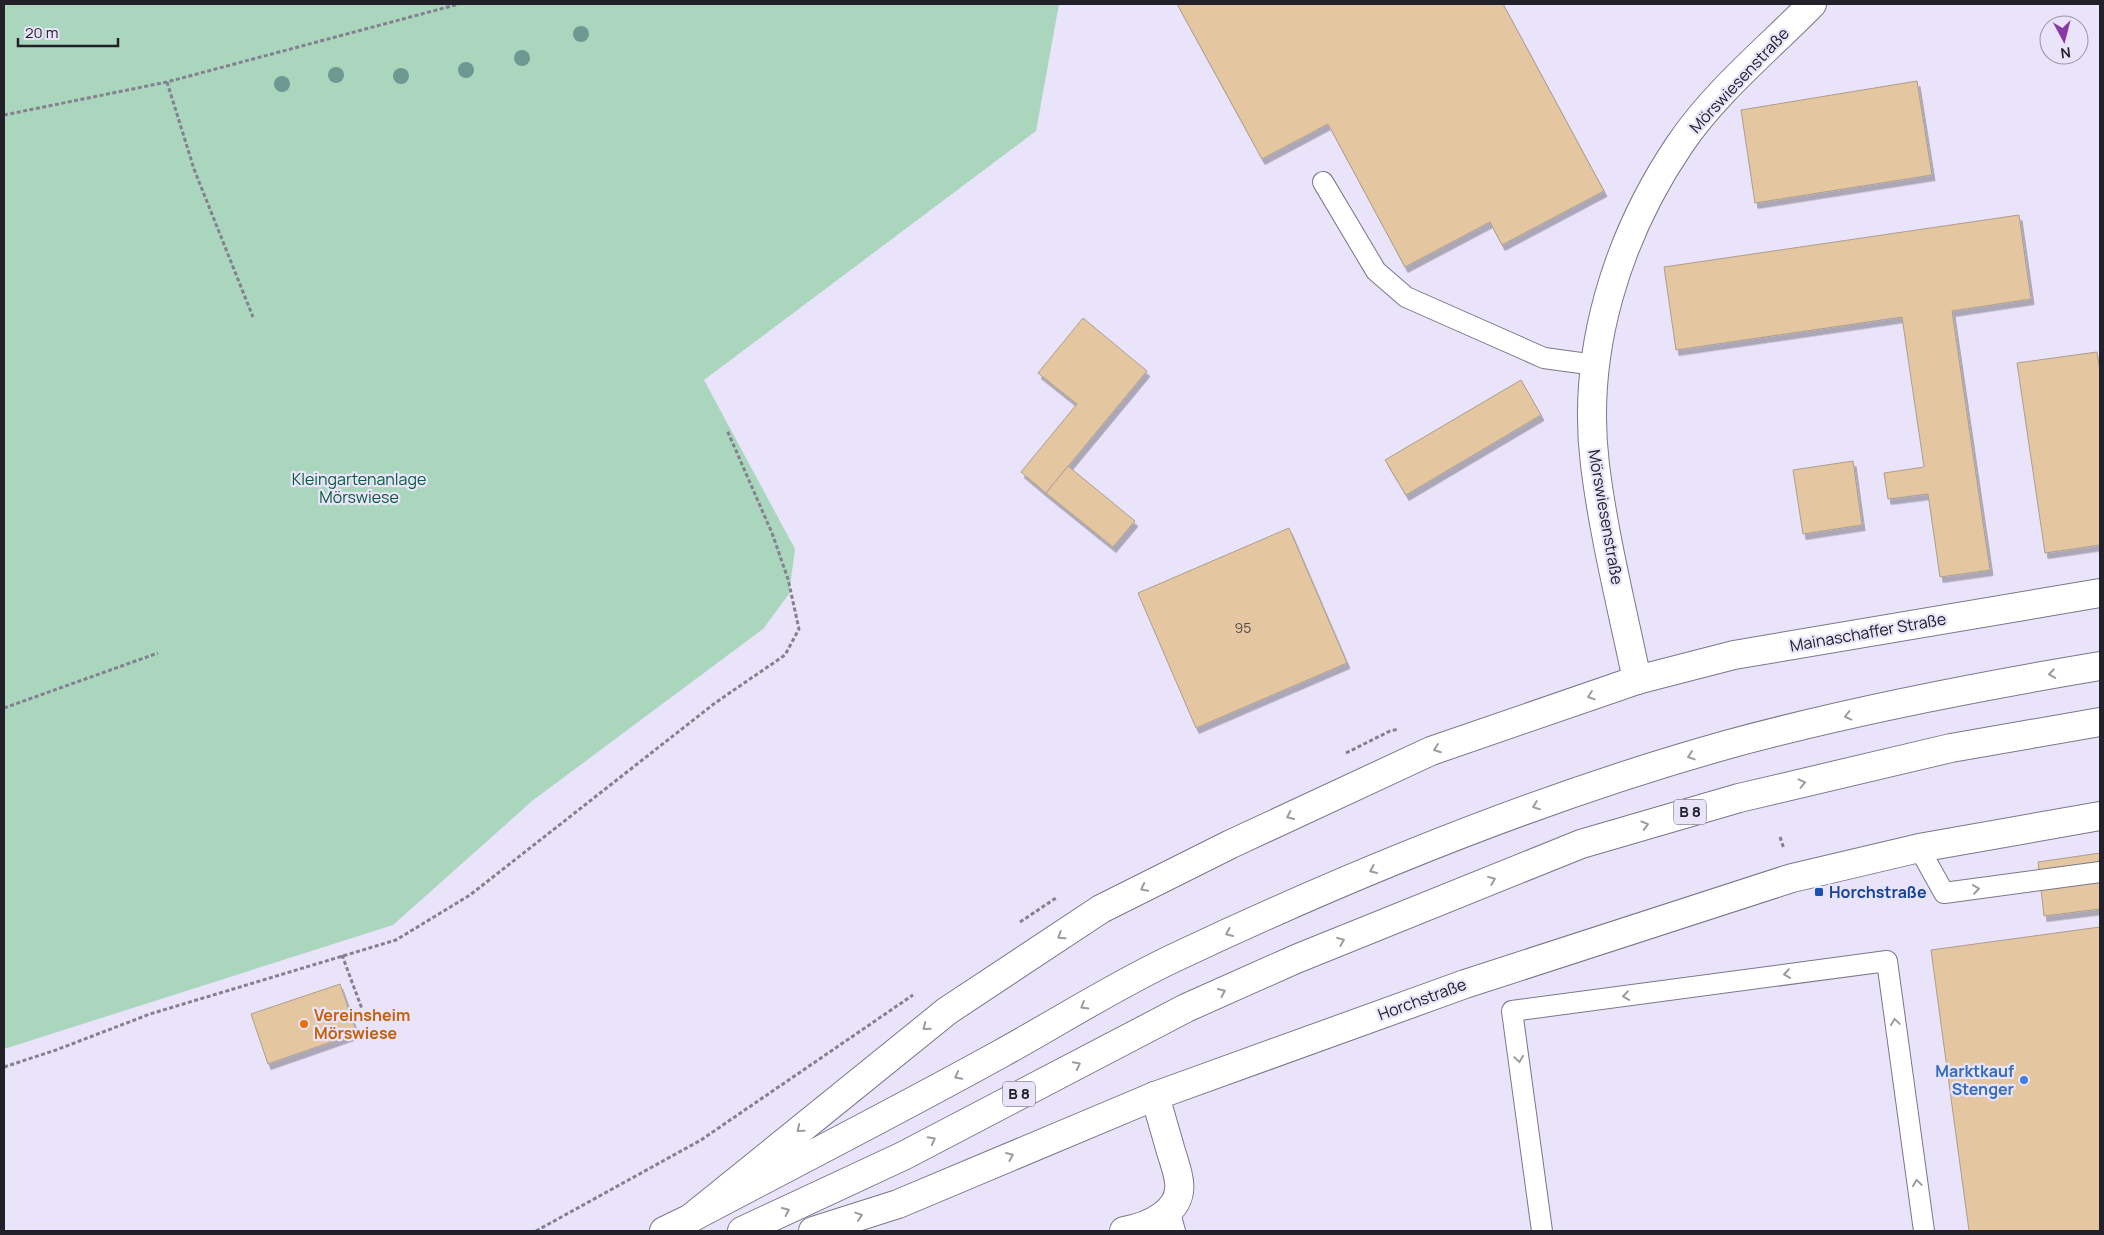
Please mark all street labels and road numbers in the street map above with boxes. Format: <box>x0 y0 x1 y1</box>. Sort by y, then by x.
street label: Mörswiesenstraße <box>1684 22 1794 138</box>
street label: Mörswiesenstraße <box>1583 448 1629 586</box>
street label: Mainaschaffer Straße <box>1788 607 1948 657</box>
road number: B 8 <box>1674 800 1706 824</box>
street label: Horchstraße <box>1375 973 1469 1025</box>
road number: B 8 <box>1003 1082 1035 1106</box>

